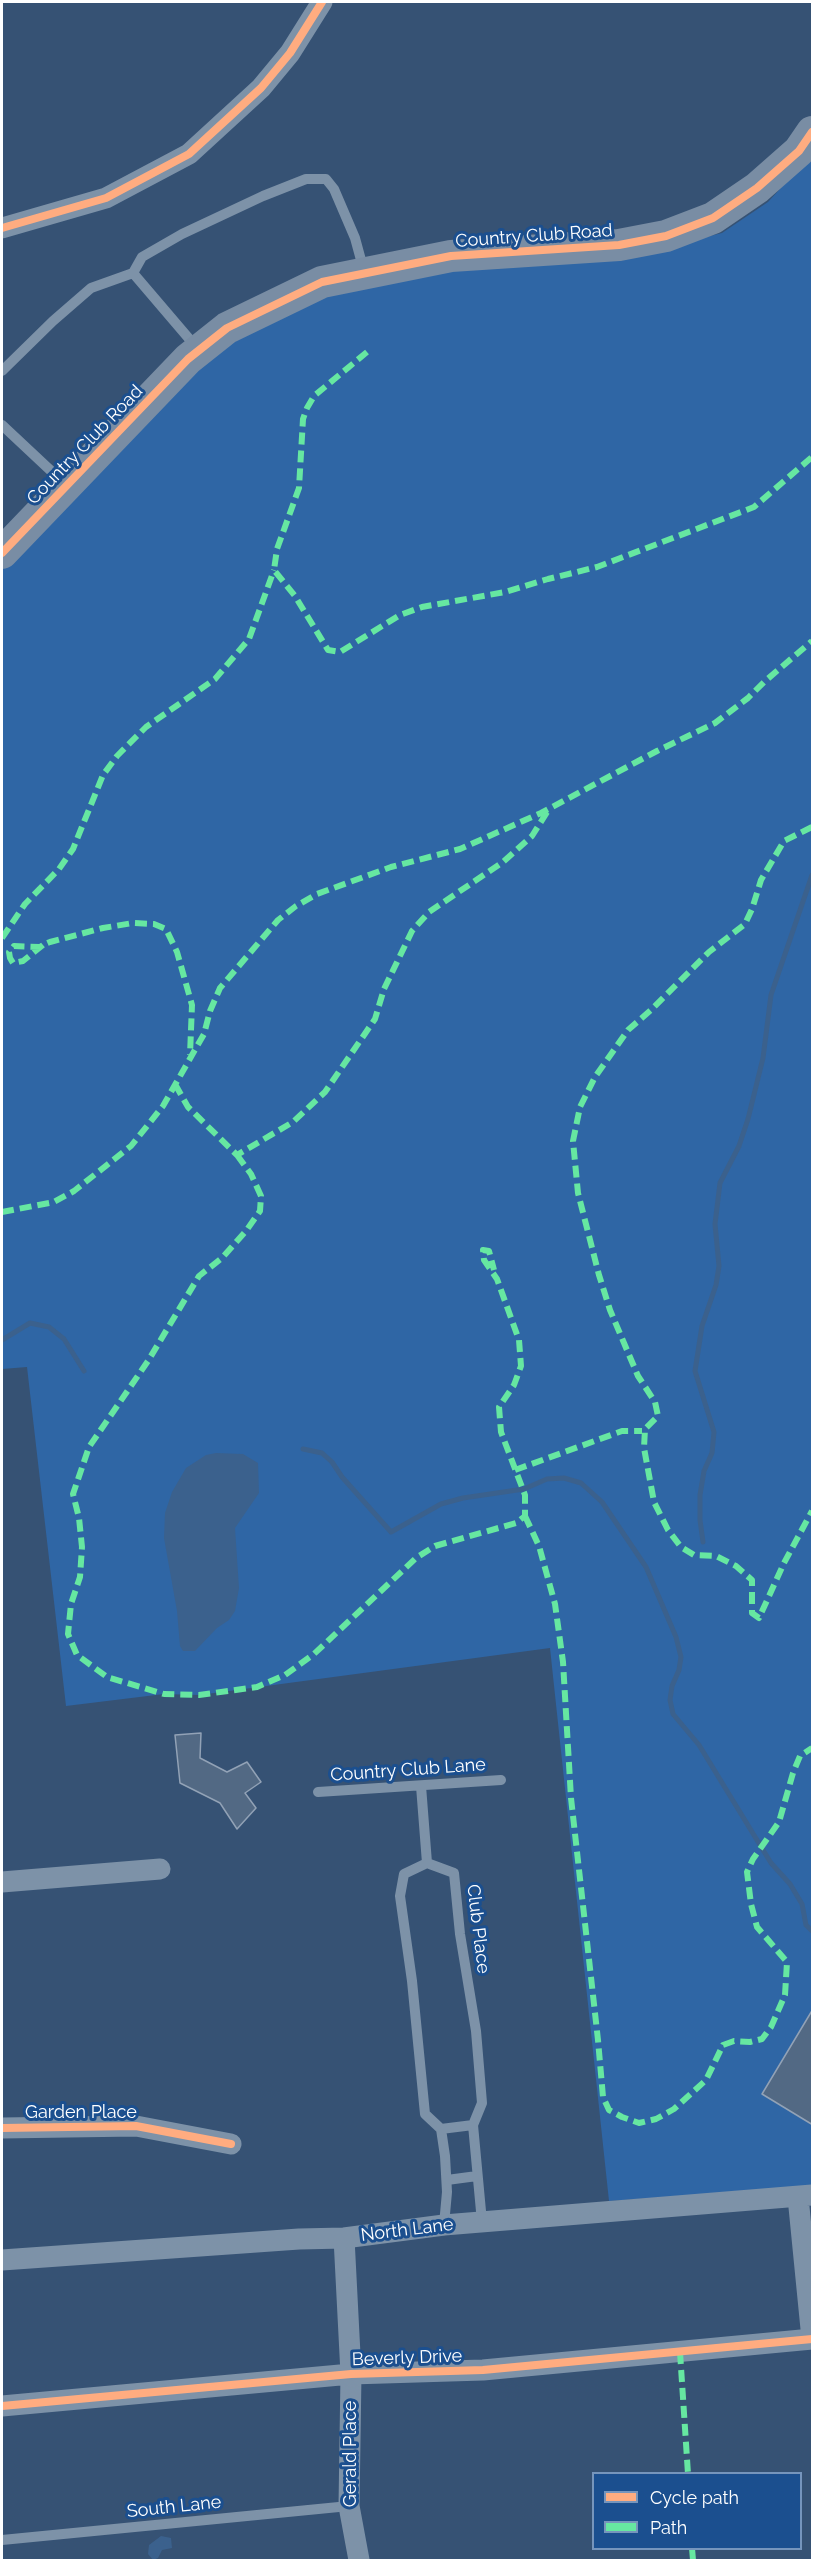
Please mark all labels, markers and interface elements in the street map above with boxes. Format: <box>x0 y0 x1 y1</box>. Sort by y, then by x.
street label: Country Club Road <box>455 220 613 252</box>
street label: Country Club Road <box>22 381 148 509</box>
street label: Country Club Lane <box>330 1754 486 1786</box>
street label: Club Place <box>462 1883 494 1975</box>
street label: Garden Place <box>25 2102 137 2124</box>
street label: North Lane <box>359 2214 455 2246</box>
street label: Beverly Drive <box>351 2345 463 2371</box>
street label: Gerald Place <box>340 2401 362 2507</box>
legend <box>592 2472 802 2550</box>
text: Cycle path <box>650 2487 739 2508</box>
street label: South Lane <box>126 2491 222 2523</box>
text: Path <box>650 2517 687 2538</box>

